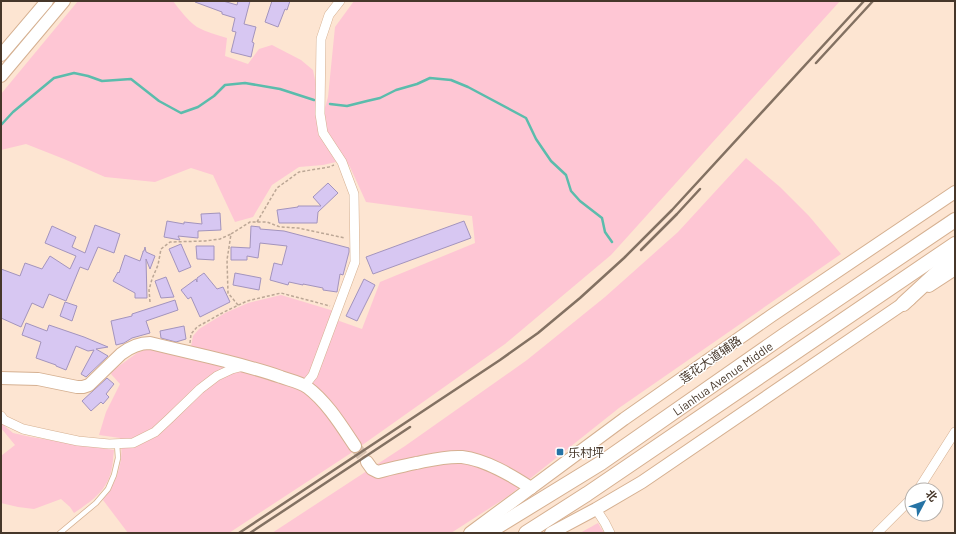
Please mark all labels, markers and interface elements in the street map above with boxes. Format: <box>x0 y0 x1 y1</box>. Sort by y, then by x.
street label: 莲花大道辅路 <box>676 333 744 385</box>
street label: Lianhua Avenue Middle <box>670 339 775 418</box>
place label: 乐村坪 <box>568 445 604 459</box>
marker: 乐村坪 <box>555 447 565 457</box>
north arrow <box>904 482 944 522</box>
text: 北 <box>923 487 940 504</box>

